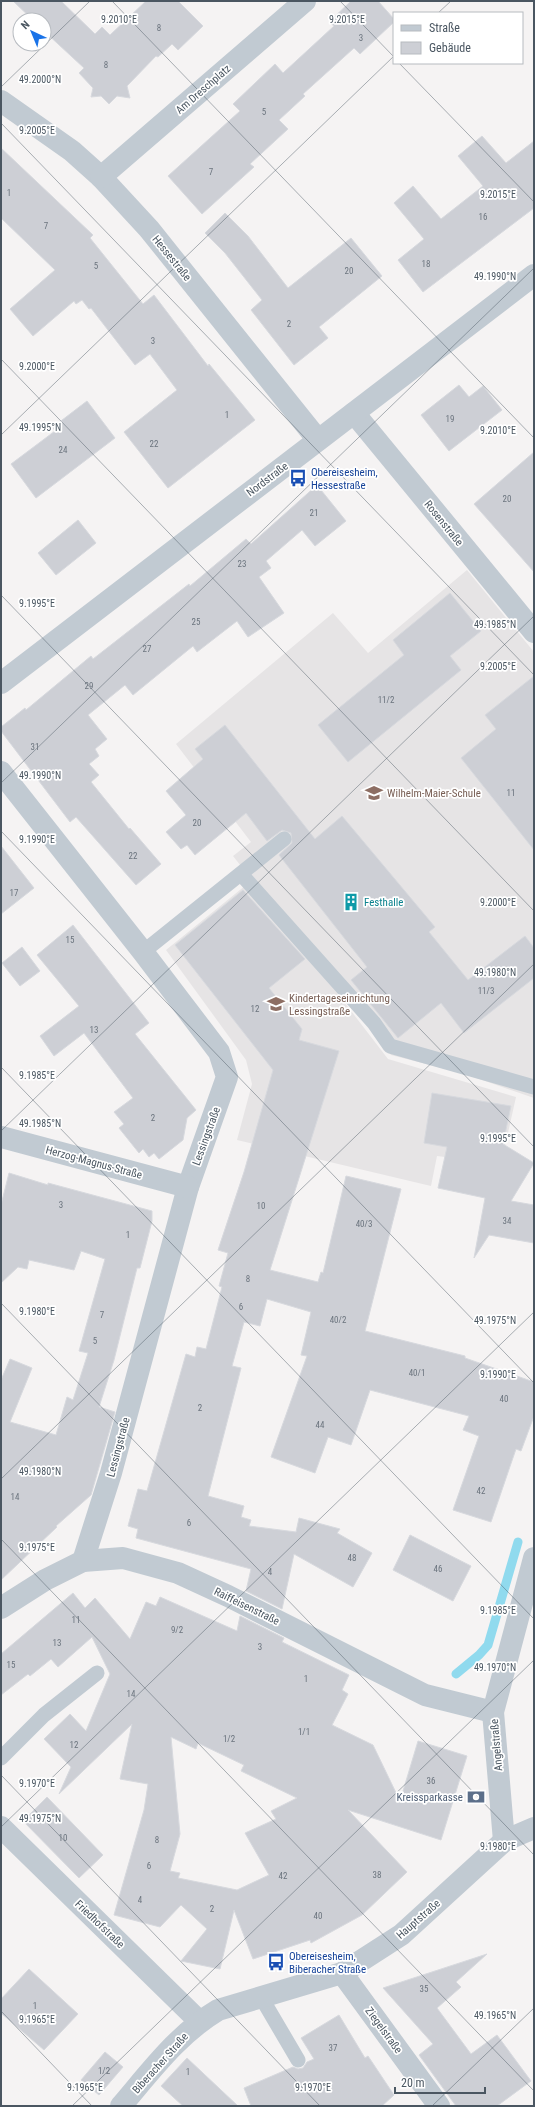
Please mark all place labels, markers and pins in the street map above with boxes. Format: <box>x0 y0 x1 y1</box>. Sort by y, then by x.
place label: Obereisesheim, Hessestraße <box>311 466 378 492</box>
bus stop icon: Obereisesheim, Hessestraße <box>288 468 308 488</box>
school or university icon: Wilhelm-Maier-Schule <box>364 783 384 803</box>
place label: Wilhelm-Maier-Schule <box>387 787 481 800</box>
building icon: Festhalle <box>341 892 361 912</box>
place label: Festhalle <box>364 896 403 909</box>
place label: Kindertageseinrichtung Lessingstraße <box>289 992 390 1018</box>
school or university icon: Kindertageseinrichtung Lessingstraße <box>266 994 286 1014</box>
bank icon: Kreissparkasse <box>466 1787 486 1807</box>
place label: Kreissparkasse <box>397 1791 463 1804</box>
place label: Obereisesheim, Biberacher Straße <box>289 1950 366 1976</box>
bus stop icon: Obereisesheim, Biberacher Straße <box>266 1952 286 1972</box>

